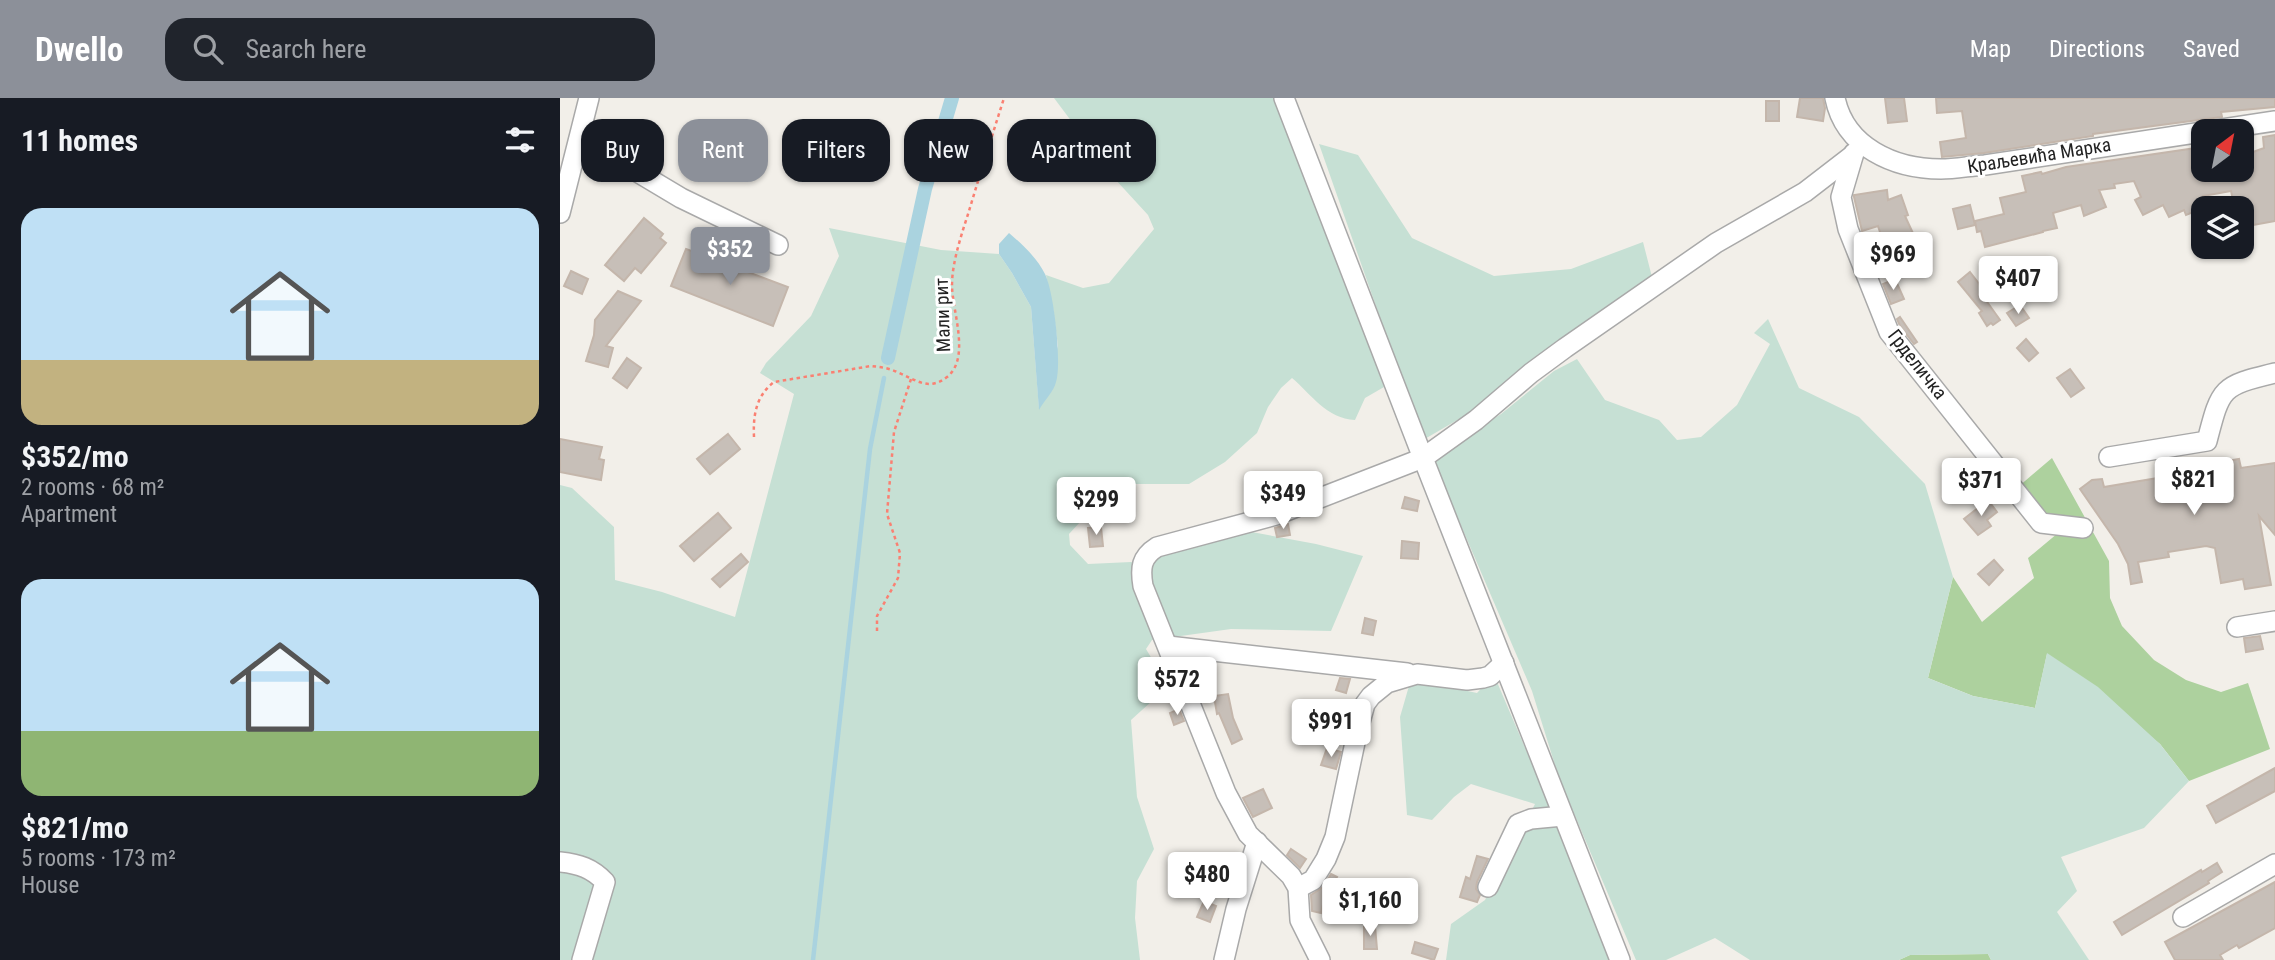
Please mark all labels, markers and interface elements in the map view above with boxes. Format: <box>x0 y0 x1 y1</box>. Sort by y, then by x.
search box <box>165 18 655 81</box>
text: Dwello <box>35 30 123 69</box>
icon: search <box>189 30 227 68</box>
text: Search here <box>245 34 366 64</box>
text: Map <box>1970 35 2011 63</box>
text: Directions <box>2049 35 2145 63</box>
text: Saved <box>2183 35 2240 63</box>
chip: Buy <box>581 119 664 182</box>
chip: Rent <box>678 119 768 182</box>
chip: Filters <box>782 119 890 182</box>
chip: New <box>904 119 993 182</box>
chip: Apartment <box>1007 119 1156 182</box>
north arrow <box>2191 119 2254 182</box>
map controls <box>2191 119 2254 259</box>
icon: filters <box>501 121 539 159</box>
text: 11 homes <box>21 123 138 158</box>
street label: Краљевића Марка <box>1966 133 2112 178</box>
button: layers <box>2191 196 2254 259</box>
pin: $352 <box>689 228 771 287</box>
pin: $969 <box>1852 232 1934 292</box>
text: $352 <box>707 236 753 263</box>
text: $969 <box>1870 241 1916 268</box>
icon: home <box>217 253 343 379</box>
pin: $407 <box>1977 256 2059 316</box>
text: $407 <box>1995 265 2041 292</box>
street label: Мали рит <box>930 277 955 353</box>
street label: Грделичка <box>1883 325 1952 404</box>
text: $352/mo <box>21 439 129 474</box>
pin: $371 <box>1940 458 2022 518</box>
pin: $821 <box>2153 458 2235 517</box>
text: $821 <box>2171 466 2217 493</box>
text: $371 <box>1958 467 2004 494</box>
pin: $349 <box>1242 472 1324 531</box>
text: 2 rooms · 68 m² <box>21 474 164 501</box>
pin: $299 <box>1055 478 1137 537</box>
text: $349 <box>1260 480 1306 507</box>
text: $299 <box>1073 486 1119 513</box>
text: Apartment <box>21 501 117 528</box>
icon: home <box>217 624 343 750</box>
pin: $572 <box>1136 658 1218 717</box>
text: $572 <box>1154 666 1200 693</box>
pin: $991 <box>1290 700 1372 759</box>
text: $991 <box>1308 708 1354 735</box>
text: $821/mo <box>21 810 129 845</box>
text: 5 rooms · 173 m² <box>21 845 176 872</box>
pin: $480 <box>1166 852 1248 912</box>
text: $480 <box>1184 861 1230 888</box>
text: House <box>21 872 79 899</box>
pin: $1,160 <box>1313 878 1427 938</box>
text: $1,160 <box>1338 887 1402 914</box>

